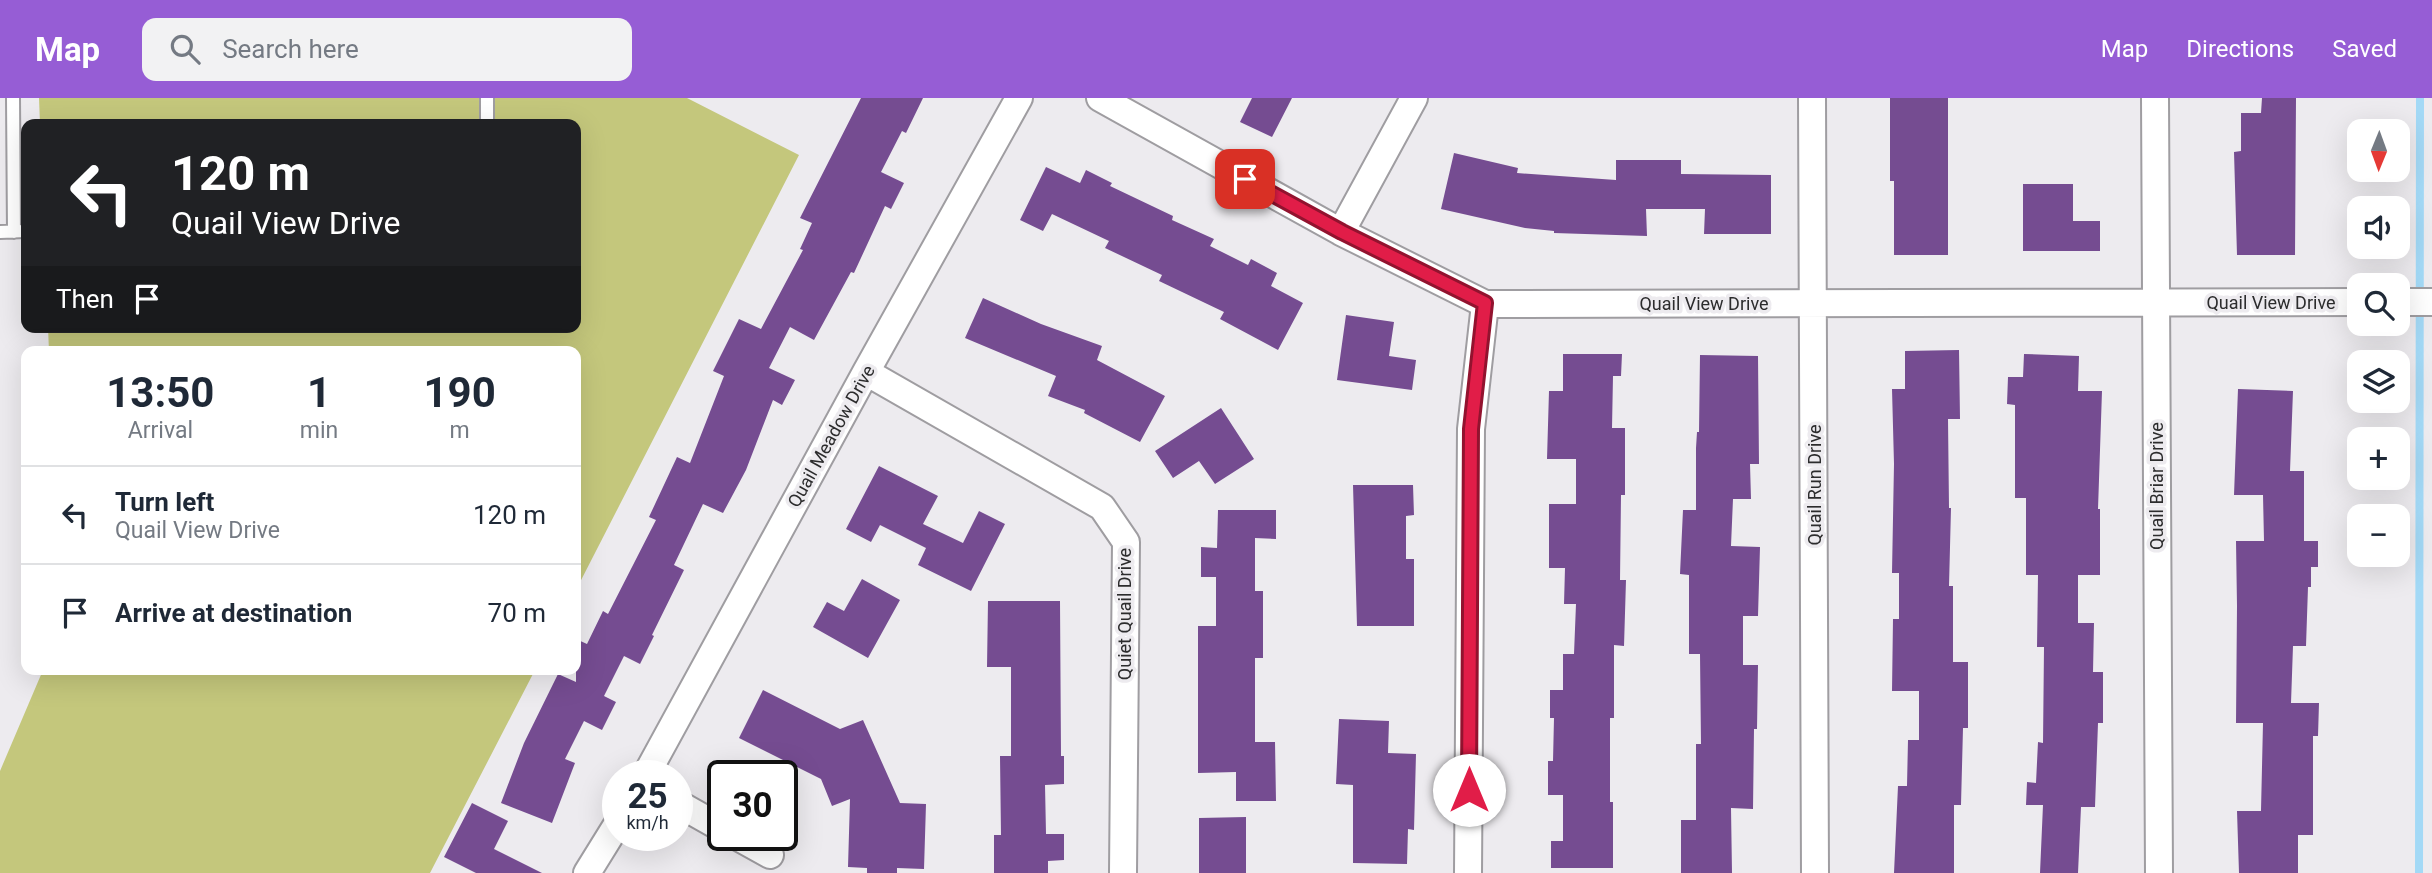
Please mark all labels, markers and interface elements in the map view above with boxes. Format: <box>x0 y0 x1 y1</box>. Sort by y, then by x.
search box <box>142 18 632 81</box>
text: Map <box>35 30 100 69</box>
icon: search <box>166 30 204 68</box>
text: Search here <box>222 34 359 64</box>
text: Map <box>2101 35 2148 63</box>
text: Directions <box>2186 35 2294 63</box>
text: Saved <box>2332 35 2397 63</box>
north arrow <box>2347 119 2410 182</box>
map controls <box>2347 119 2410 567</box>
text: 120 m <box>171 145 310 202</box>
icon: left <box>56 147 147 238</box>
pin <box>1215 149 1275 209</box>
icon: arrive <box>1226 160 1264 198</box>
button: sound <box>2347 196 2410 259</box>
text: Quail View Drive <box>171 204 401 242</box>
button: search <box>2347 273 2410 336</box>
icon: arrive <box>128 280 166 318</box>
text: Then <box>56 284 114 314</box>
street label: Quail View Drive <box>2206 292 2336 313</box>
street label: Quail View Drive <box>1639 293 1769 314</box>
button: layers <box>2347 350 2410 413</box>
street label: Quail Meadow Drive <box>783 361 879 511</box>
text: 13:50 <box>106 368 214 417</box>
text: 1 <box>307 368 331 417</box>
text: 190 <box>423 368 496 417</box>
text: Arrival <box>128 417 193 444</box>
text: min <box>300 417 338 444</box>
text: m <box>450 417 470 444</box>
street label: Quail Briar Drive <box>2146 422 2167 550</box>
street label: Quail Run Drive <box>1804 424 1825 546</box>
button: + <box>2347 427 2410 490</box>
text: Turn left <box>115 487 214 517</box>
icon: left <box>56 496 94 534</box>
text: 120 m <box>473 500 546 530</box>
button: − <box>2347 504 2410 567</box>
text: Quail View Drive <box>115 517 280 544</box>
street label: Quiet Quail Drive <box>1114 548 1135 680</box>
icon: arrive <box>56 594 94 632</box>
text: Arrive at destination <box>115 598 352 628</box>
text: 70 m <box>488 598 546 628</box>
position arrow <box>1432 753 1506 827</box>
speed limit sign: 30 <box>707 760 798 851</box>
text: 25 <box>627 776 668 817</box>
text: km/h <box>626 812 669 833</box>

